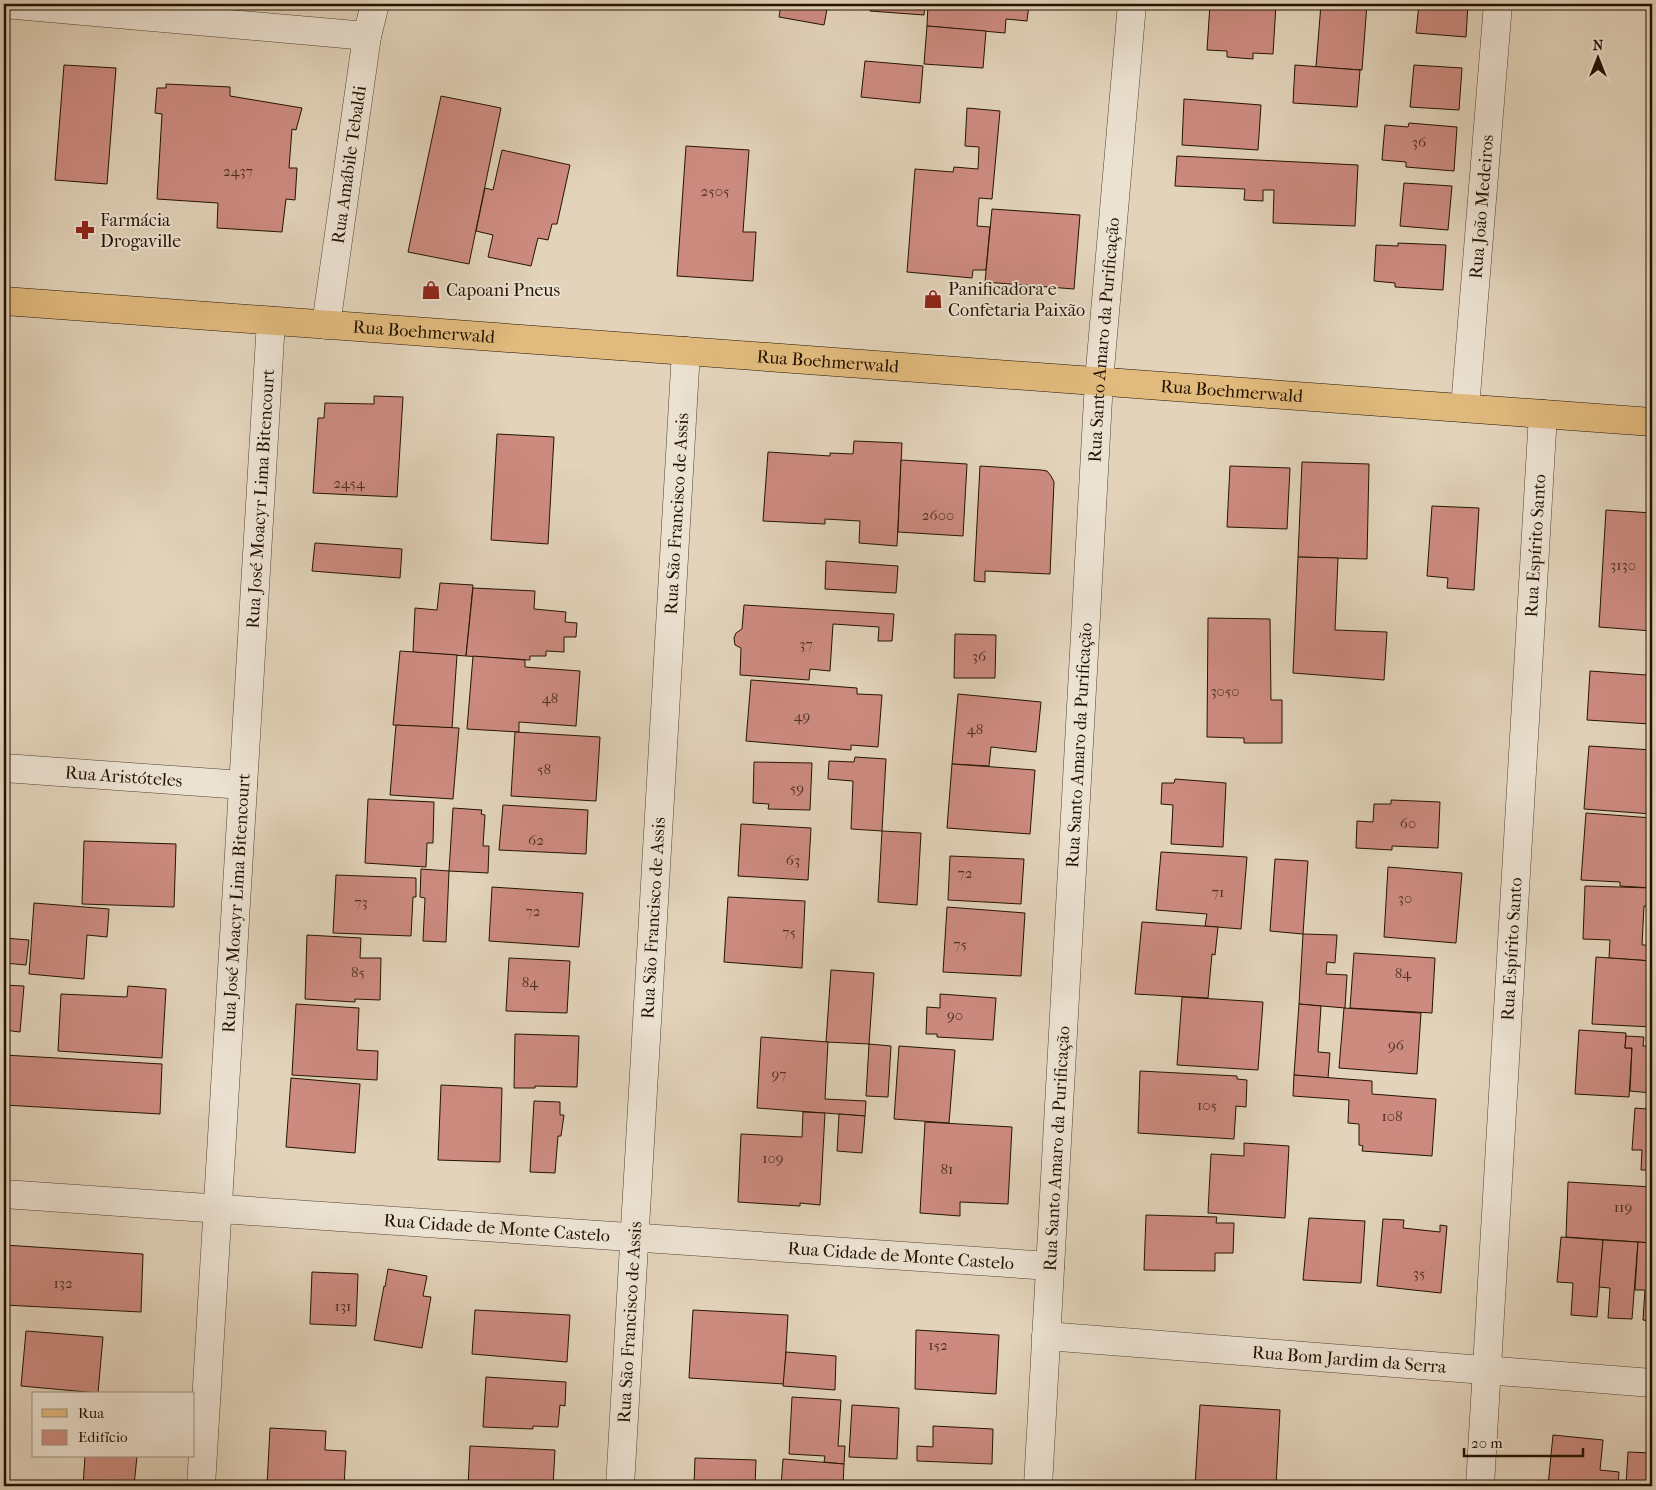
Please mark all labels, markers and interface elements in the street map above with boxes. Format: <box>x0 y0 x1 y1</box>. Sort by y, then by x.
north arrow <box>1574 32 1624 82</box>
text: N <box>1593 37 1604 54</box>
street label: Rua Amábile Tebaldi <box>328 83 371 245</box>
house number: 36 <box>1412 133 1427 151</box>
street label: Rua João Medeiros <box>1466 133 1498 280</box>
house number: 2437 <box>223 162 253 180</box>
house number: 2505 <box>701 182 729 200</box>
place label: Farmácia Drogaville <box>100 210 181 252</box>
street label: Rua Santo Amaro da Purificação <box>1085 217 1124 463</box>
pharmacy icon: Farmácia Drogaville <box>74 219 96 241</box>
shop icon: Capoani Pneus <box>420 279 442 301</box>
place label: Panificadora e Confetaria Paixão <box>948 279 1085 321</box>
place label: Capoani Pneus <box>446 280 561 301</box>
shop icon: Panificadora e Confetaria Paixão <box>922 288 944 310</box>
street label: Rua Boehmerwald <box>352 317 496 348</box>
street label: Rua Boehmerwald <box>756 346 900 378</box>
street label: Rua José Moacyr Lima Bitencourt <box>243 368 279 629</box>
street label: Rua Boehmerwald <box>1160 376 1304 407</box>
street label: Rua São Francisco de Assis <box>661 412 693 615</box>
street label: Rua Espírito Santo <box>1521 473 1550 618</box>
house number: 2454 <box>333 474 366 492</box>
house number: 2600 <box>922 506 954 524</box>
house number: 3130 <box>1610 556 1636 574</box>
street label: Rua Santo Amaro da Purificação <box>1062 622 1097 868</box>
house number: 37 <box>799 635 813 653</box>
house number: 36 <box>972 647 987 665</box>
house number: 3050 <box>1210 682 1240 700</box>
house number: 48 <box>542 689 558 707</box>
house number: 49 <box>794 707 810 725</box>
house number: 48 <box>967 720 983 738</box>
house number: 58 <box>537 760 551 778</box>
street label: Rua Aristóteles <box>64 762 183 792</box>
street label: Rua José Moacyr Lima Bitencourt <box>218 772 255 1034</box>
house number: 59 <box>790 779 804 797</box>
house number: 60 <box>1400 814 1416 832</box>
street label: Rua São Francisco de Assis <box>637 816 670 1020</box>
house number: 62 <box>528 831 544 849</box>
house number: 63 <box>786 851 800 869</box>
house number: 72 <box>958 864 973 882</box>
street label: Rua Espírito Santo <box>1497 877 1527 1021</box>
house number: 71 <box>1212 883 1224 901</box>
house number: 30 <box>1398 889 1412 907</box>
house number: 73 <box>354 893 368 911</box>
house number: 72 <box>526 902 541 920</box>
house number: 75 <box>782 923 796 941</box>
house number: 75 <box>953 935 967 953</box>
house number: 85 <box>351 963 365 981</box>
house number: 84 <box>1395 964 1412 982</box>
house number: 84 <box>522 973 539 991</box>
house number: 90 <box>947 1006 963 1024</box>
street label: Rua Santo Amaro da Purificação <box>1040 1025 1074 1272</box>
house number: 96 <box>1388 1036 1405 1054</box>
house number: 97 <box>771 1065 787 1083</box>
house number: 105 <box>1197 1096 1217 1114</box>
house number: 108 <box>1381 1107 1403 1125</box>
house number: 109 <box>762 1149 784 1167</box>
house number: 81 <box>941 1160 953 1178</box>
house number: 119 <box>1614 1198 1632 1216</box>
street label: Rua Cidade de Monte Castelo <box>383 1210 611 1247</box>
street label: Rua São Francisco de Assis <box>614 1220 646 1424</box>
street label: Rua Cidade de Monte Castelo <box>787 1238 1015 1274</box>
house number: 35 <box>1413 1264 1425 1282</box>
house number: 132 <box>53 1274 73 1292</box>
house number: 131 <box>335 1297 351 1315</box>
house number: 152 <box>928 1336 948 1354</box>
street label: Rua Bom Jardim da Serra <box>1251 1342 1448 1378</box>
legend <box>32 1392 195 1458</box>
text: Rua <box>78 1404 105 1422</box>
scale bar <box>1464 1425 1582 1457</box>
text: Edifício <box>78 1428 128 1446</box>
text: 20 m <box>1471 1434 1503 1452</box>

